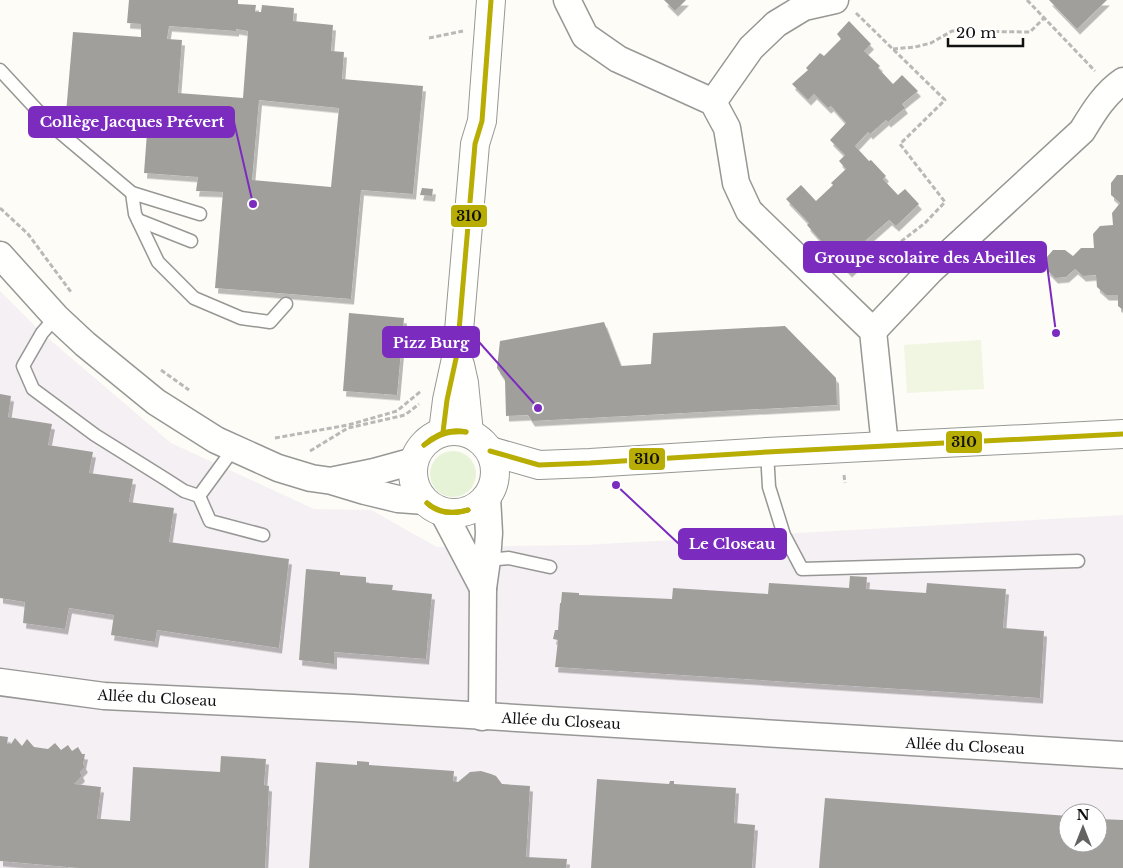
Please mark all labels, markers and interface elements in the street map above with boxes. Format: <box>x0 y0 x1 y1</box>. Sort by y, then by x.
scale bar <box>948 15 1023 47</box>
text: 20 m <box>956 23 996 42</box>
callout: Collège Jacques Prévert <box>29 107 234 137</box>
text: Collège Jacques Prévert <box>40 112 225 131</box>
line badge: 310 <box>450 204 488 228</box>
text: 310 <box>456 207 482 225</box>
callout: Groupe scolaire des Abeilles <box>804 242 1046 272</box>
text: Groupe scolaire des Abeilles <box>814 248 1036 267</box>
callout: Pizz Burg <box>383 327 479 357</box>
text: Pizz Burg <box>393 333 470 352</box>
line badge: 310 <box>945 430 983 454</box>
text: 310 <box>951 433 977 451</box>
line badge: 310 <box>628 447 666 471</box>
text: 310 <box>634 450 660 468</box>
callout: Le Closeau <box>679 529 786 559</box>
text: Le Closeau <box>689 534 776 553</box>
street label: Allée du Closeau <box>96 686 218 710</box>
street label: Allée du Closeau <box>500 709 622 733</box>
street label: Allée du Closeau <box>904 734 1026 758</box>
north arrow <box>1058 803 1108 853</box>
text: N <box>1076 806 1090 824</box>

